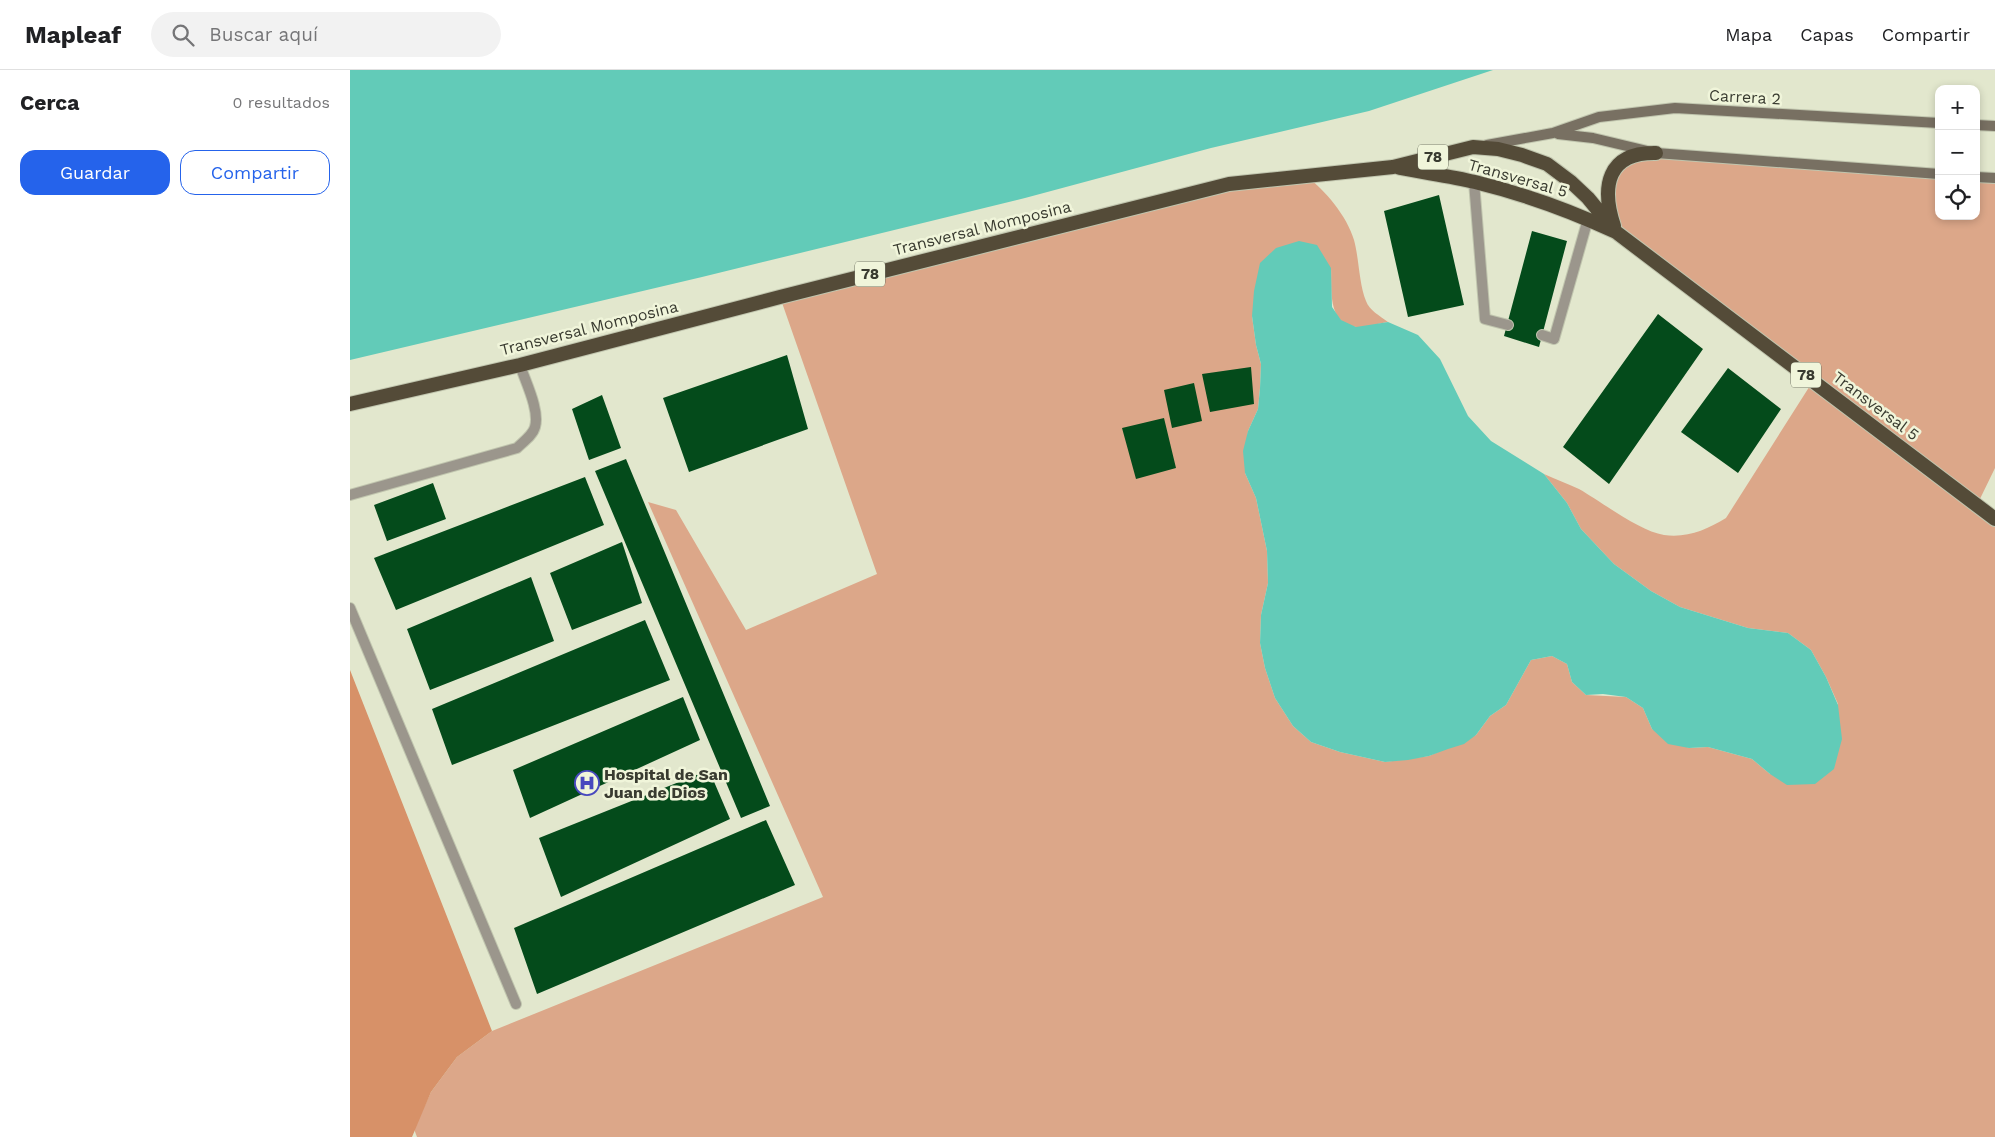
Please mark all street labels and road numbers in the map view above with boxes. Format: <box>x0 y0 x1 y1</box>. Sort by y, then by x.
street label: Carrera 2 <box>1709 86 1781 108</box>
road number: 78 <box>1418 144 1448 170</box>
street label: Transversal 5 <box>1466 155 1570 201</box>
street label: Transversal Momposina <box>891 197 1073 259</box>
road number: 78 <box>855 262 885 286</box>
street label: Transversal Momposina <box>498 297 680 359</box>
road number: 78 <box>1791 362 1821 388</box>
street label: Transversal 5 <box>1829 368 1923 444</box>

